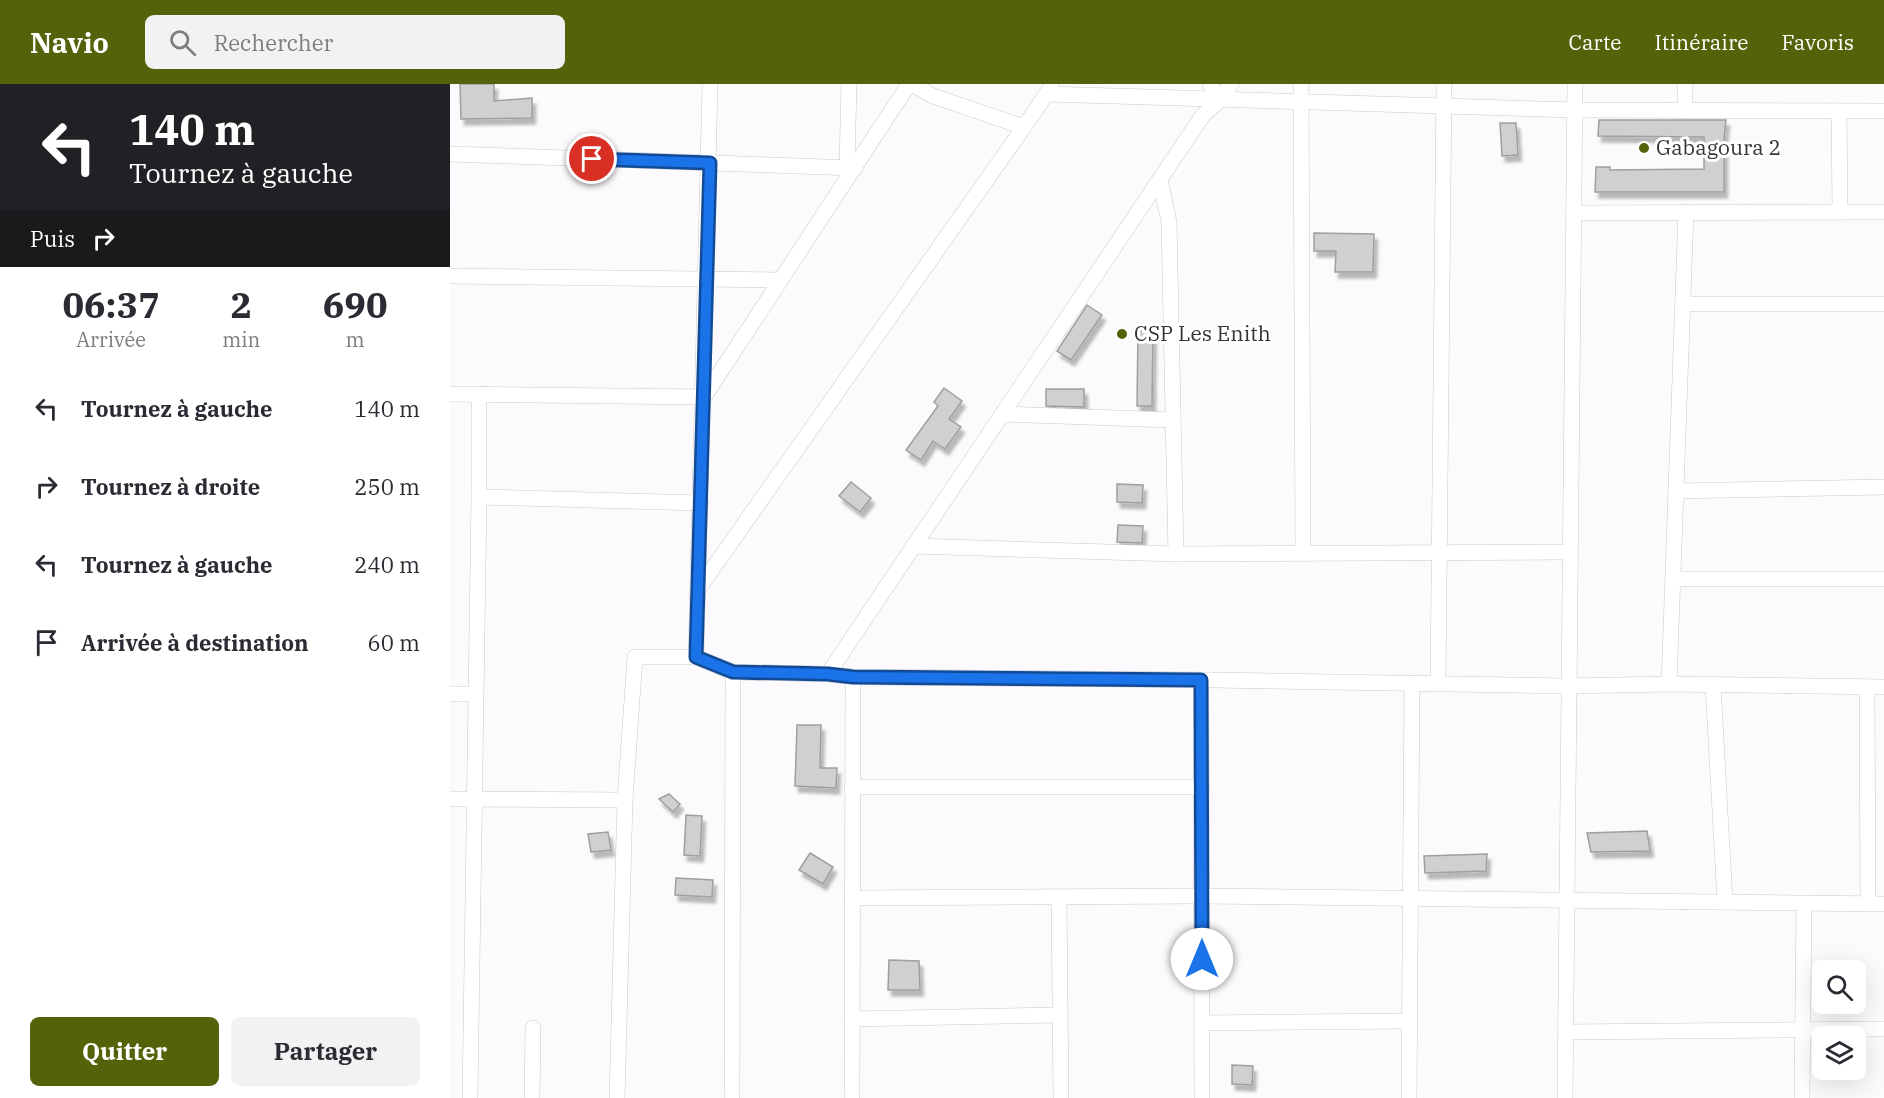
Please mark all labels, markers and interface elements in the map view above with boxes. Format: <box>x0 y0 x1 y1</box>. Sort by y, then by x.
search box <box>145 15 565 69</box>
text: Navio <box>30 24 109 61</box>
icon: search <box>166 26 199 59</box>
text: Rechercher <box>214 28 333 57</box>
text: Carte <box>1568 28 1622 56</box>
text: Itinéraire <box>1655 28 1748 56</box>
text: Favoris <box>1781 28 1854 56</box>
text: 140 m <box>129 102 255 157</box>
icon: left <box>30 108 108 186</box>
pin <box>566 133 617 184</box>
place label: Gabagoura 2 <box>1656 133 1781 161</box>
marker: Gabagoura 2 <box>1637 141 1651 155</box>
icon: arrive <box>575 142 608 175</box>
text: Tournez à gauche <box>129 155 353 190</box>
icon: right <box>87 222 120 255</box>
text: Puis <box>30 224 75 253</box>
text: 06:37 <box>62 281 160 328</box>
text: 2 <box>230 281 252 328</box>
text: 690 <box>323 281 388 328</box>
place label: CSP Les Enith <box>1134 319 1271 347</box>
text: Arrivée <box>76 326 146 353</box>
text: min <box>222 326 260 353</box>
text: m <box>346 326 365 353</box>
marker: CSP Les Enith <box>1115 327 1129 341</box>
icon: left <box>30 392 63 425</box>
text: Tournez à gauche <box>81 394 272 423</box>
text: 140 m <box>354 394 420 423</box>
icon: right <box>30 470 63 503</box>
text: Tournez à droite <box>81 472 260 501</box>
text: 250 m <box>354 472 420 501</box>
icon: left <box>30 548 63 581</box>
text: Tournez à gauche <box>81 550 272 579</box>
text: 240 m <box>354 550 420 579</box>
icon: arrive <box>30 626 63 659</box>
text: Arrivée à destination <box>81 628 309 657</box>
text: 60 m <box>368 628 420 657</box>
position arrow <box>1170 927 1234 991</box>
map controls <box>1812 960 1866 1080</box>
button: search <box>1812 960 1866 1014</box>
button: Quitter <box>30 1017 219 1086</box>
button: Partager <box>231 1017 420 1086</box>
button: layers <box>1812 1026 1866 1080</box>

